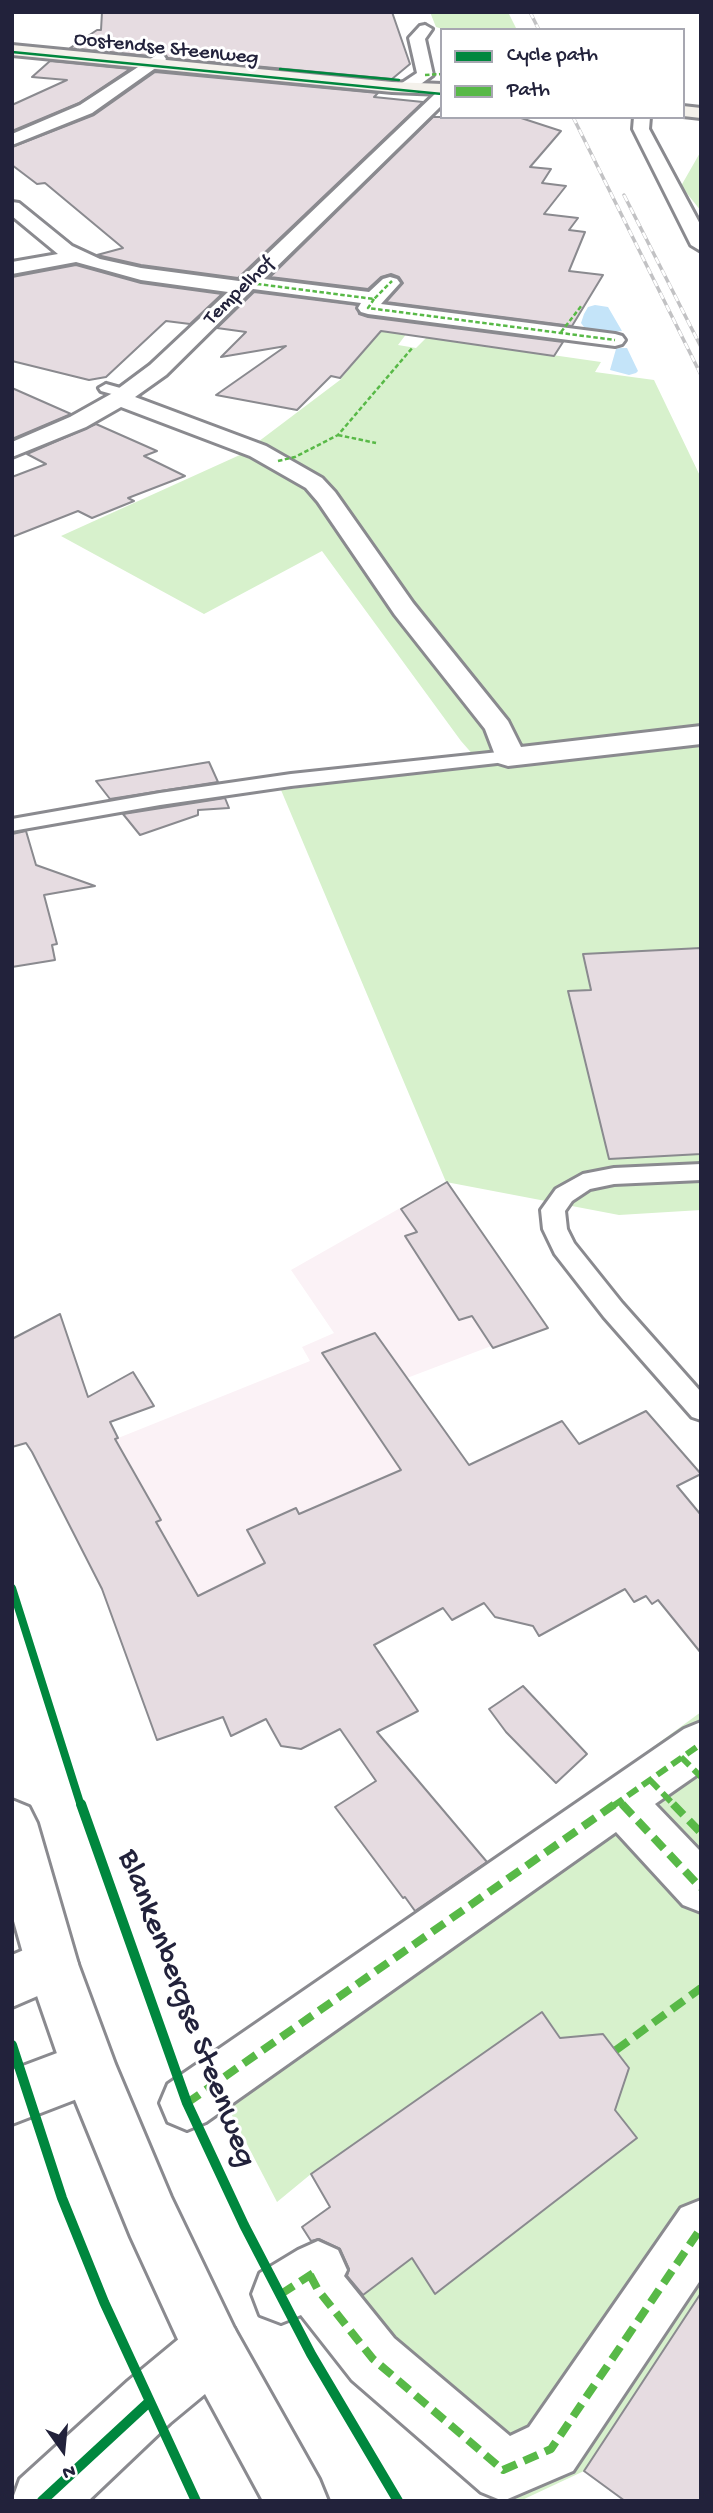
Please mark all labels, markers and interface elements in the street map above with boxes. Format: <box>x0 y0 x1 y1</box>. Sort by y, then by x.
street label: Oostendse Steenweg <box>72 28 260 72</box>
legend <box>440 28 685 119</box>
text: Cycle path <box>507 44 598 69</box>
text: Path <box>507 79 550 104</box>
street label: Tempelhof <box>200 252 280 332</box>
street label: Blankenbergse Steenweg <box>107 1845 263 2173</box>
north arrow <box>28 2415 98 2485</box>
text: N <box>60 2458 78 2483</box>

